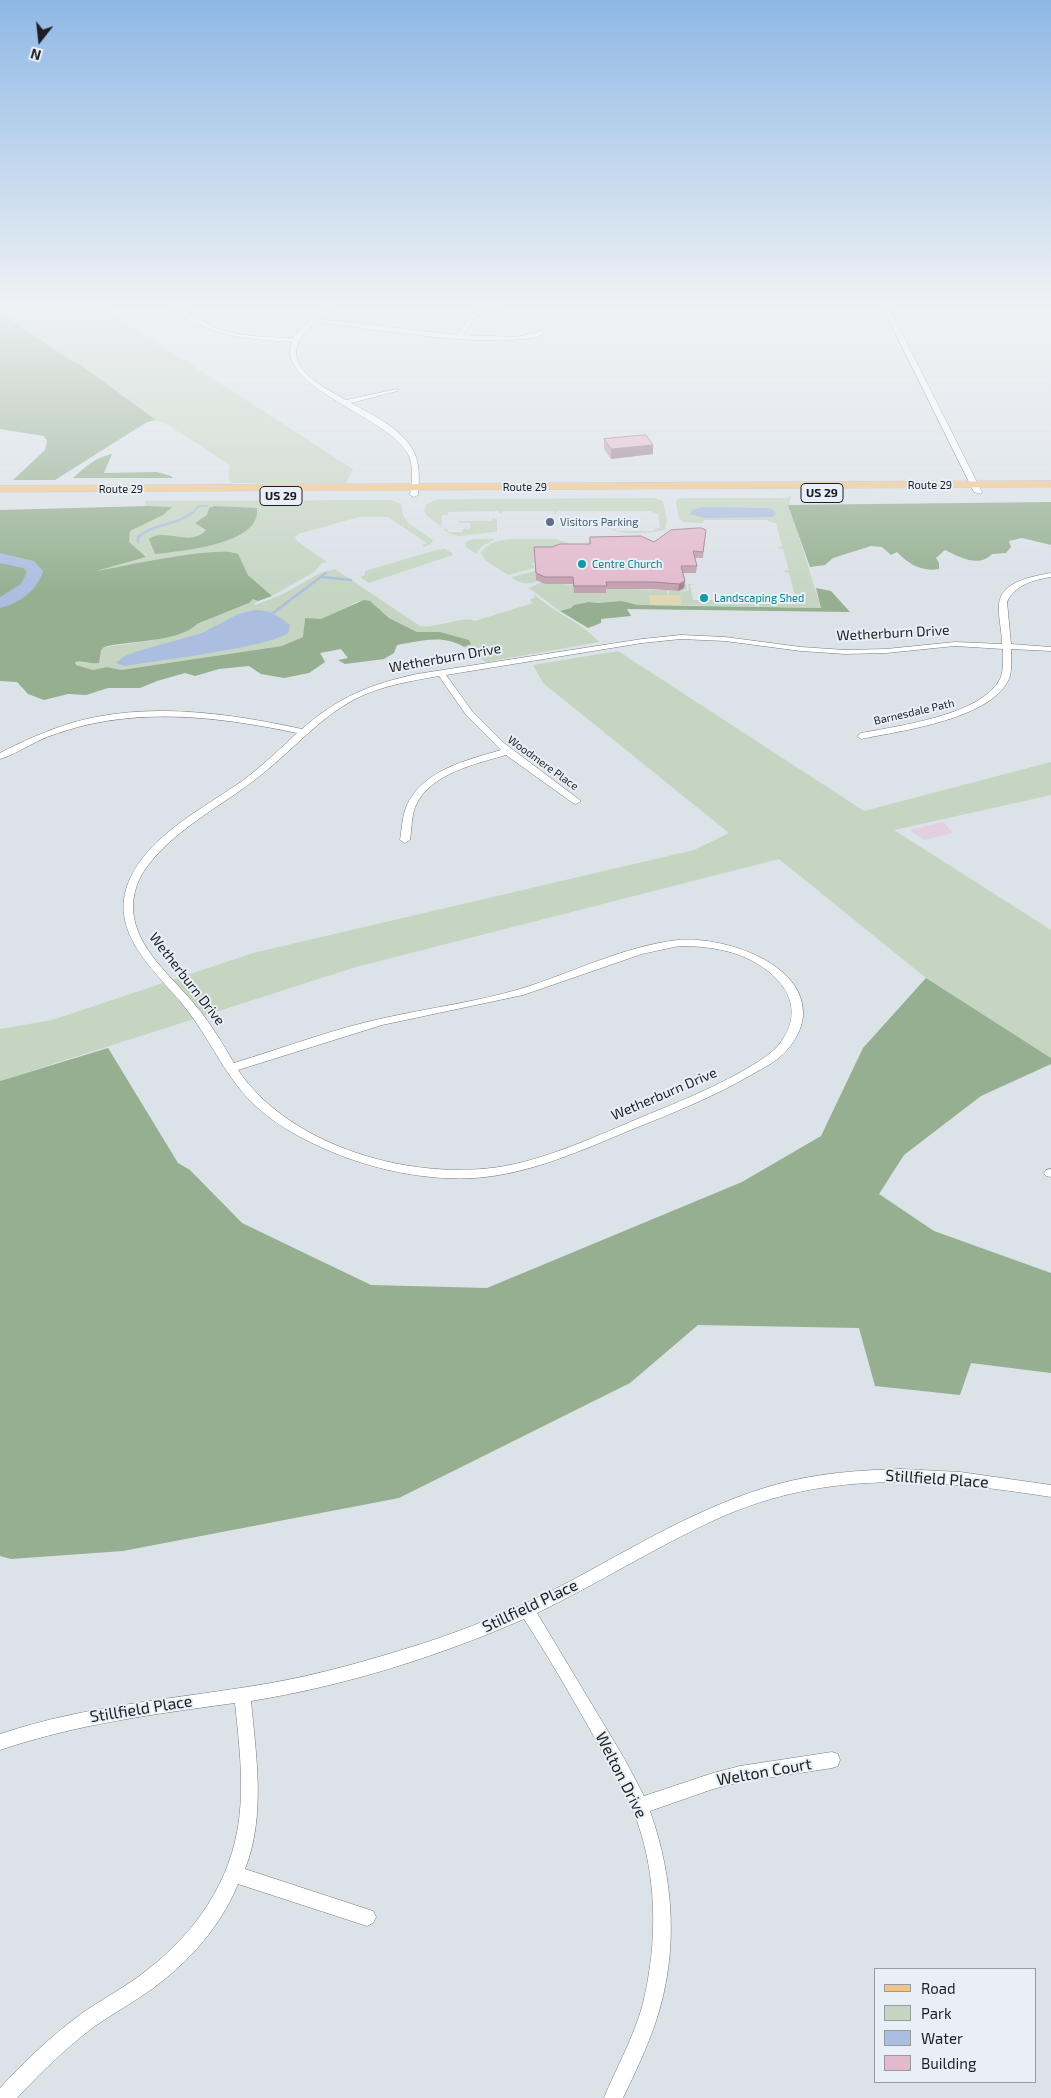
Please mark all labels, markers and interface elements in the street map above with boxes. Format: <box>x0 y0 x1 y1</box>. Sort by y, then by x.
north arrow <box>15 15 65 65</box>
text: N <box>29 45 43 64</box>
street label: Route 29 <box>908 478 952 492</box>
street label: Route 29 <box>503 480 547 494</box>
street label: Route 29 <box>99 482 143 496</box>
road number: US 29 <box>801 483 843 502</box>
road number: US 29 <box>260 486 302 506</box>
place label: Visitors Parking <box>560 515 638 529</box>
marker: Visitors Parking <box>544 516 556 528</box>
place label: Centre Church <box>592 557 662 571</box>
marker: Centre Church <box>576 558 588 570</box>
place label: Landscaping Shed <box>714 591 804 605</box>
marker: Landscaping Shed <box>698 592 710 604</box>
street label: Wetherburn Drive <box>836 622 950 644</box>
street label: Wetherburn Drive <box>388 640 502 676</box>
street label: Barnesdale Path <box>872 696 956 728</box>
street label: Woodmere Place <box>505 733 581 793</box>
street label: Wetherburn Drive <box>146 929 228 1029</box>
street label: Wetherburn Drive <box>609 1064 719 1124</box>
street label: Stillfield Place <box>885 1466 989 1492</box>
street label: Stillfield Place <box>479 1575 581 1637</box>
street label: Stillfield Place <box>88 1691 194 1727</box>
street label: Welton Drive <box>591 1729 651 1821</box>
street label: Welton Court <box>715 1754 813 1790</box>
legend <box>874 1968 1036 2083</box>
text: Road <box>921 1979 956 1997</box>
text: Park <box>921 2004 952 2022</box>
text: Water <box>921 2029 963 2047</box>
text: Building <box>921 2054 976 2072</box>

